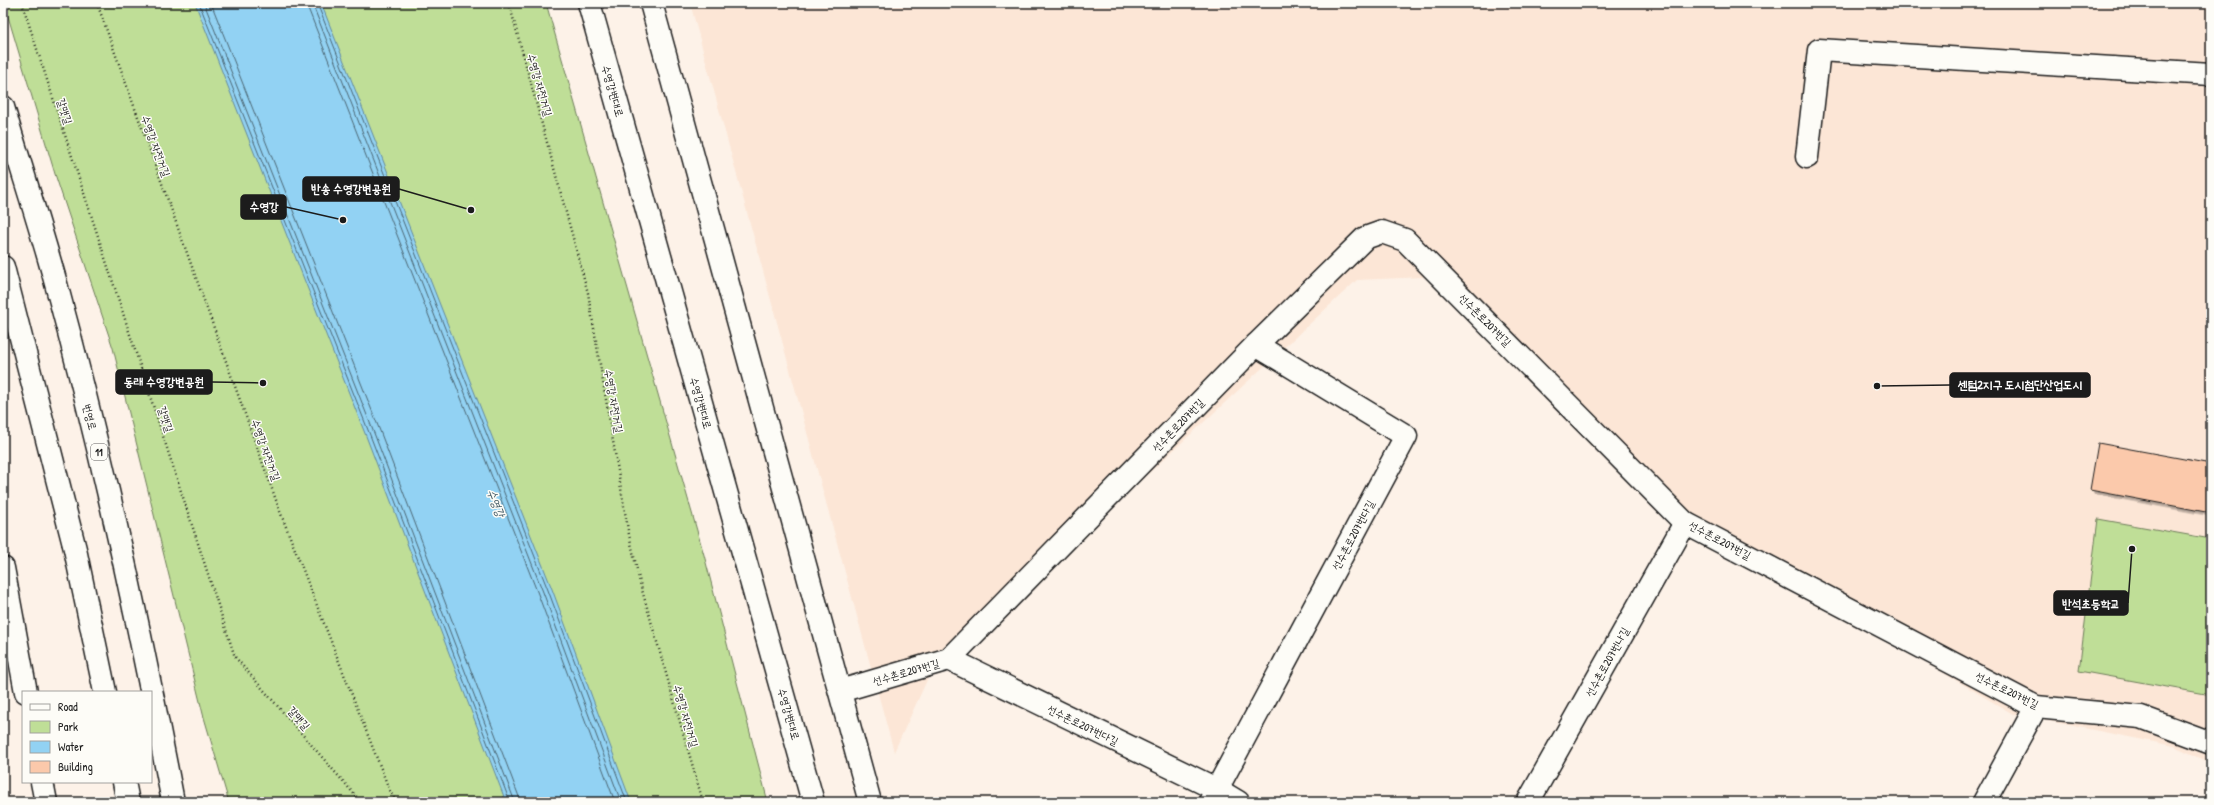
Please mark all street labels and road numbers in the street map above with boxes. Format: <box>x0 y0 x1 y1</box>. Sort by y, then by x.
street label: 수영강 자전거길 <box>524 52 556 118</box>
street label: 수영강변대로 <box>599 64 627 119</box>
street label: 갈맷길 <box>54 96 76 126</box>
street label: 수영강 자전거길 <box>138 113 174 179</box>
street label: 선수촌로207번길 <box>1456 291 1514 349</box>
street label: 수영강 자전거길 <box>602 368 627 434</box>
street label: 수영강변대로 <box>687 376 715 431</box>
street label: 선수촌로207번길 <box>1149 395 1207 455</box>
street label: 번영로 <box>80 402 100 432</box>
street label: 갈맷길 <box>155 404 177 434</box>
street label: 수영강 자전거길 <box>248 417 284 483</box>
road number: 11 <box>91 444 107 460</box>
street label: 선수촌로207번다길 <box>1329 497 1377 572</box>
street label: 선수촌로207번길 <box>1686 518 1754 562</box>
street label: 선수촌로207번나길 <box>1582 625 1632 699</box>
street label: 선수촌로207번길 <box>871 656 941 688</box>
street label: 선수촌로207번길 <box>1973 669 2041 711</box>
street label: 수영강 자전거길 <box>670 683 702 749</box>
street label: 수영강변대로 <box>775 687 803 742</box>
street label: 선수촌로207번다길 <box>1045 702 1121 748</box>
street label: 갈맷길 <box>285 703 313 733</box>

